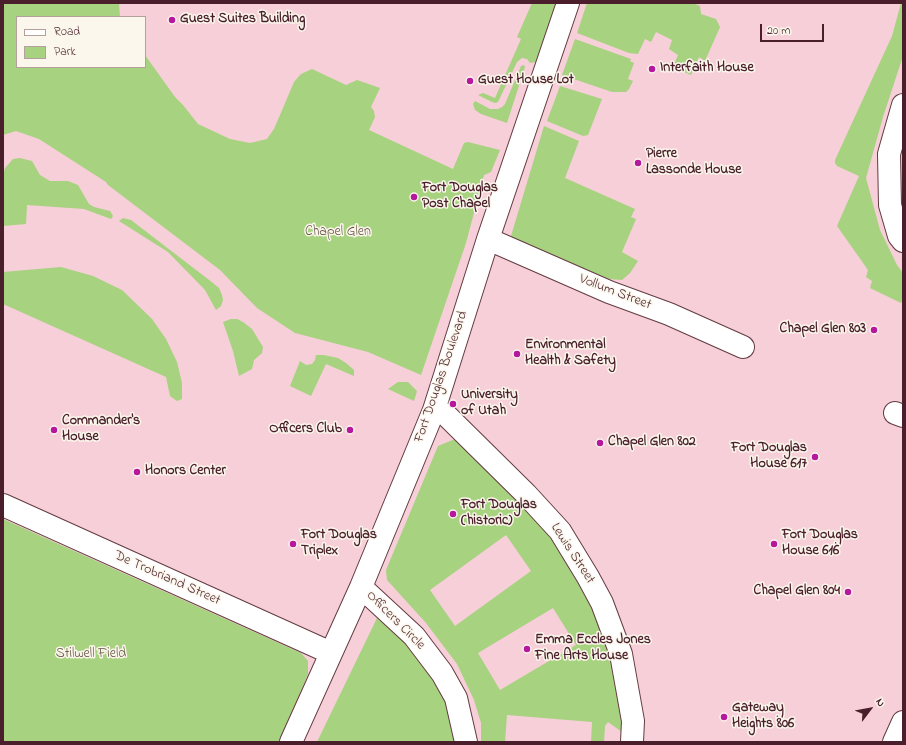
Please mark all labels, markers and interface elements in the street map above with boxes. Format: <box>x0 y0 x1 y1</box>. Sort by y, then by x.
place label: Guest Suites Building <box>180 12 305 28</box>
marker: Guest Suites Building <box>167 15 177 25</box>
legend <box>16 16 146 68</box>
scale bar <box>762 16 826 42</box>
text: 20 m <box>767 22 790 40</box>
text: Road <box>54 23 80 41</box>
text: Park <box>54 43 76 61</box>
place label: Interfaith House <box>660 61 754 77</box>
marker: Interfaith House <box>647 64 657 74</box>
place label: Guest House Lot <box>478 73 574 89</box>
marker: Guest House Lot <box>465 76 475 86</box>
place label: Pierre Lassonde House <box>646 147 742 180</box>
marker: Pierre Lassonde House <box>633 158 643 168</box>
place label: Fort Douglas Post Chapel <box>422 181 498 214</box>
marker: Fort Douglas Post Chapel <box>409 192 419 202</box>
park label: Chapel Glen <box>305 225 371 241</box>
street label: Vollum Street <box>577 272 653 314</box>
street label: Fort Douglas Boulevard <box>412 309 472 445</box>
place label: Chapel Glen 803 <box>779 322 866 338</box>
marker: Chapel Glen 803 <box>869 325 879 335</box>
place label: Environmental Health & Safety <box>525 338 616 370</box>
marker: Environmental Health & Safety <box>512 349 522 359</box>
place label: University of Utah <box>461 388 518 420</box>
marker: University of Utah <box>448 399 458 409</box>
place label: Commander's House <box>62 414 140 446</box>
place label: Officers Club <box>269 422 342 438</box>
marker: Commander's House <box>49 425 59 435</box>
marker: Officers Club <box>345 425 355 435</box>
place label: Chapel Glen 802 <box>608 435 696 451</box>
marker: Chapel Glen 802 <box>595 438 605 448</box>
place label: Fort Douglas House 617 <box>731 441 807 474</box>
marker: Fort Douglas House 617 <box>810 452 820 462</box>
place label: Honors Center <box>145 464 226 480</box>
marker: Honors Center <box>132 467 142 477</box>
place label: Fort Douglas (historic) <box>461 498 537 530</box>
marker: Fort Douglas (historic) <box>448 509 458 519</box>
street label: Lewis Street <box>546 520 598 588</box>
place label: Fort Douglas Triplex <box>301 528 377 560</box>
place label: Fort Douglas House 616 <box>782 528 858 560</box>
marker: Fort Douglas Triplex <box>288 539 298 549</box>
marker: Fort Douglas House 616 <box>769 539 779 549</box>
street label: De Trobriand Street <box>111 548 223 610</box>
place label: Chapel Glen 804 <box>753 584 840 600</box>
marker: Chapel Glen 804 <box>843 587 853 597</box>
street label: Officers Circle <box>362 588 428 654</box>
place label: Emma Eccles Jones Fine Arts House <box>535 633 651 666</box>
marker: Emma Eccles Jones Fine Arts House <box>522 644 532 654</box>
park label: Stilwell Field <box>56 647 126 663</box>
north arrow <box>850 689 890 729</box>
text: N <box>871 695 889 710</box>
place label: Gateway Heights 806 <box>732 701 794 734</box>
marker: Gateway Heights 806 <box>719 712 729 722</box>

